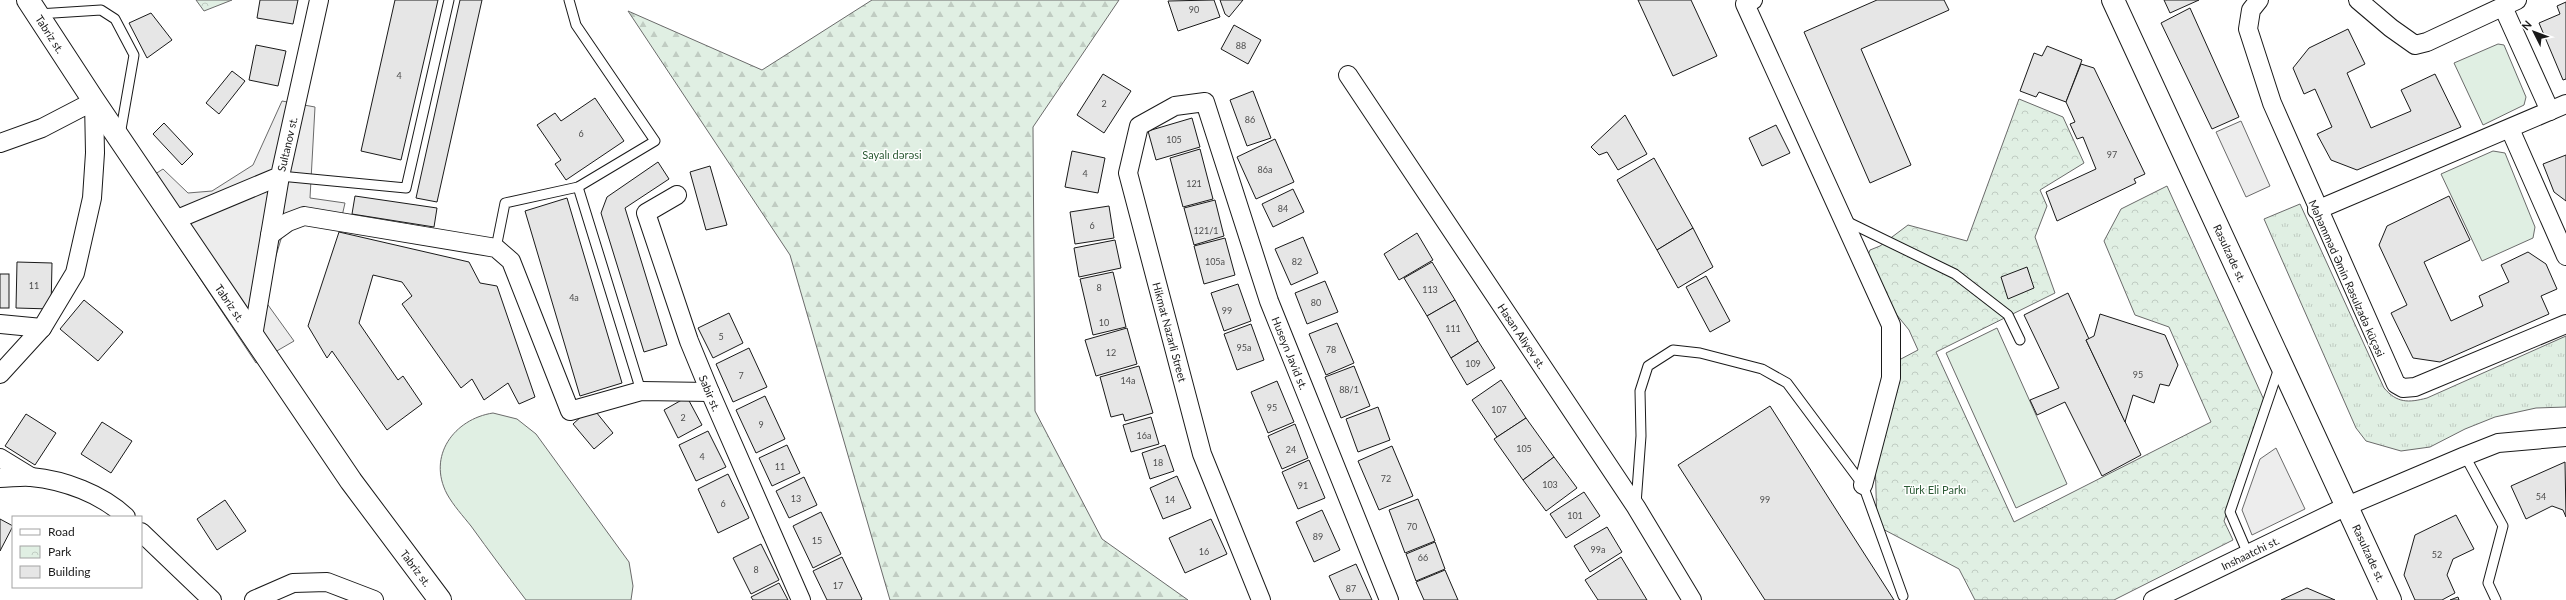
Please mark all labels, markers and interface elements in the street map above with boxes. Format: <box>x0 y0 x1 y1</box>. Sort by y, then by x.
house number: 90 <box>1189 4 1199 15</box>
north arrow <box>2514 12 2554 52</box>
street label: Tabriz st. <box>33 13 67 55</box>
text: N <box>2519 17 2534 32</box>
house number: 88 <box>1236 40 1246 51</box>
house number: 4 <box>396 70 402 81</box>
house number: 2 <box>1101 98 1107 109</box>
house number: 86 <box>1245 114 1255 125</box>
street label: Sultanov st. <box>274 115 300 173</box>
house number: 6 <box>578 128 584 139</box>
house number: 105 <box>1166 134 1182 145</box>
park label: Sayalı dərəsi <box>862 148 922 161</box>
house number: 97 <box>2107 149 2117 160</box>
house number: 86a <box>1258 164 1272 175</box>
house number: 4 <box>1082 168 1088 179</box>
house number: 121 <box>1186 178 1202 189</box>
street label: Məhəmməd Əmin Rəsulzadə küçəsi <box>2306 197 2388 359</box>
house number: 84 <box>1278 203 1288 214</box>
house number: 6 <box>1089 220 1095 231</box>
street label: Rasulzade st. <box>2211 222 2249 284</box>
house number: 121/1 <box>1194 225 1218 236</box>
house number: 105a <box>1205 256 1225 267</box>
house number: 82 <box>1292 256 1302 267</box>
house number: 11 <box>29 280 39 291</box>
street label: Hikmat Nazarli Street <box>1150 281 1190 383</box>
street label: Tabriz st. <box>213 282 247 324</box>
house number: 8 <box>1096 282 1102 293</box>
house number: 113 <box>1422 284 1438 295</box>
house number: 4a <box>569 292 579 303</box>
house number: 80 <box>1311 297 1321 308</box>
street label: Hasan Aliyev st. <box>1495 301 1549 371</box>
house number: 99 <box>1222 305 1232 316</box>
street label: Huseyn Javid st. <box>1269 315 1311 391</box>
house number: 10 <box>1099 317 1109 328</box>
house number: 111 <box>1445 323 1461 334</box>
house number: 5 <box>718 331 724 342</box>
house number: 95a <box>1237 342 1251 353</box>
house number: 78 <box>1326 344 1336 355</box>
house number: 12 <box>1106 347 1116 358</box>
house number: 109 <box>1465 358 1481 369</box>
house number: 95 <box>2133 369 2143 380</box>
house number: 7 <box>738 370 744 381</box>
street label: Sabir st. <box>697 373 723 413</box>
house number: 14a <box>1121 375 1135 386</box>
house number: 88/1 <box>1339 384 1359 395</box>
house number: 95 <box>1267 402 1277 413</box>
house number: 107 <box>1491 404 1507 415</box>
house number: 2 <box>680 412 686 423</box>
house number: 9 <box>758 419 764 430</box>
house number: 16a <box>1137 430 1151 441</box>
house number: 105 <box>1516 443 1532 454</box>
house number: 24 <box>1286 444 1296 455</box>
house number: 4 <box>699 451 705 462</box>
house number: 18 <box>1153 457 1163 468</box>
house number: 11 <box>775 461 785 472</box>
house number: 72 <box>1381 473 1391 484</box>
house number: 103 <box>1542 479 1558 490</box>
house number: 91 <box>1298 480 1308 491</box>
park label: Türk Eli Parkı <box>1904 483 1966 496</box>
house number: 54 <box>2536 491 2546 502</box>
house number: 13 <box>791 493 801 504</box>
house number: 14 <box>1165 494 1175 505</box>
house number: 99 <box>1760 494 1770 505</box>
house number: 6 <box>720 498 726 509</box>
house number: 101 <box>1567 510 1583 521</box>
legend <box>12 516 142 588</box>
house number: 70 <box>1407 521 1417 532</box>
street label: Rasulzade st. <box>2350 522 2388 584</box>
text: Road <box>48 524 75 539</box>
house number: 89 <box>1313 531 1323 542</box>
street label: Inshaatchi st. <box>2219 533 2281 573</box>
house number: 15 <box>812 535 822 546</box>
text: Park <box>48 544 72 559</box>
house number: 99a <box>1591 544 1605 555</box>
house number: 16 <box>1199 546 1209 557</box>
street label: Tabriz st. <box>398 547 434 589</box>
house number: 52 <box>2432 549 2442 560</box>
house number: 66 <box>1418 552 1428 563</box>
text: Building <box>48 564 91 579</box>
house number: 8 <box>753 564 759 575</box>
house number: 17 <box>833 580 843 591</box>
house number: 87 <box>1346 583 1356 594</box>

